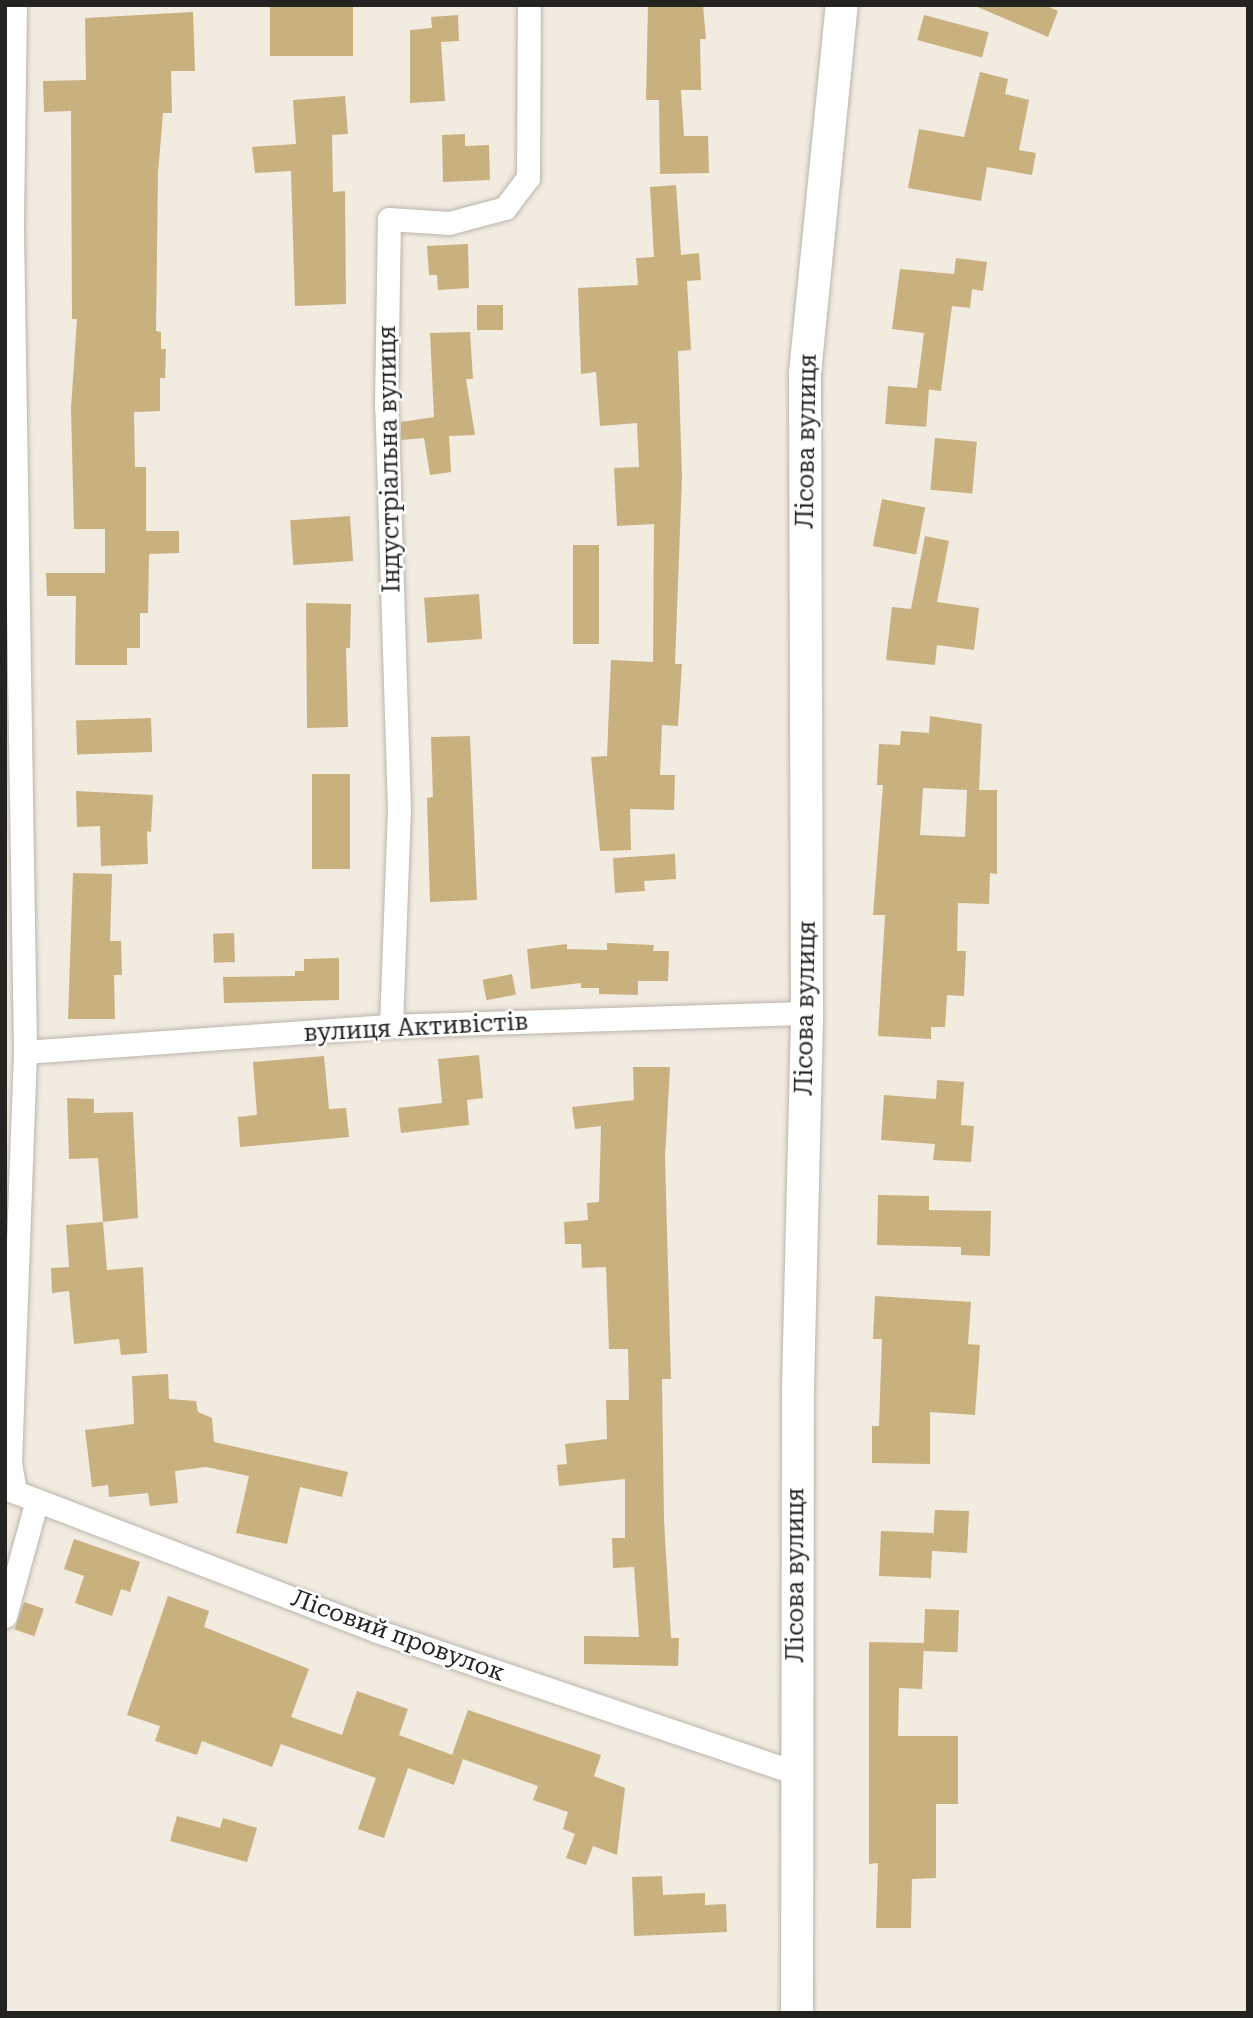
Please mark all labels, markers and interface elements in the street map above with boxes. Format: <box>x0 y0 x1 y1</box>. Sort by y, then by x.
street label: Індустріальна вулиця <box>373 325 407 593</box>
street label: Лісова вулиця <box>791 353 823 529</box>
street label: Лісова вулиця <box>790 920 822 1096</box>
street label: вулиця Активістів <box>303 1008 529 1048</box>
street label: Лісова вулиця <box>782 1487 810 1663</box>
street label: Лісовий провулок <box>287 1584 509 1688</box>

